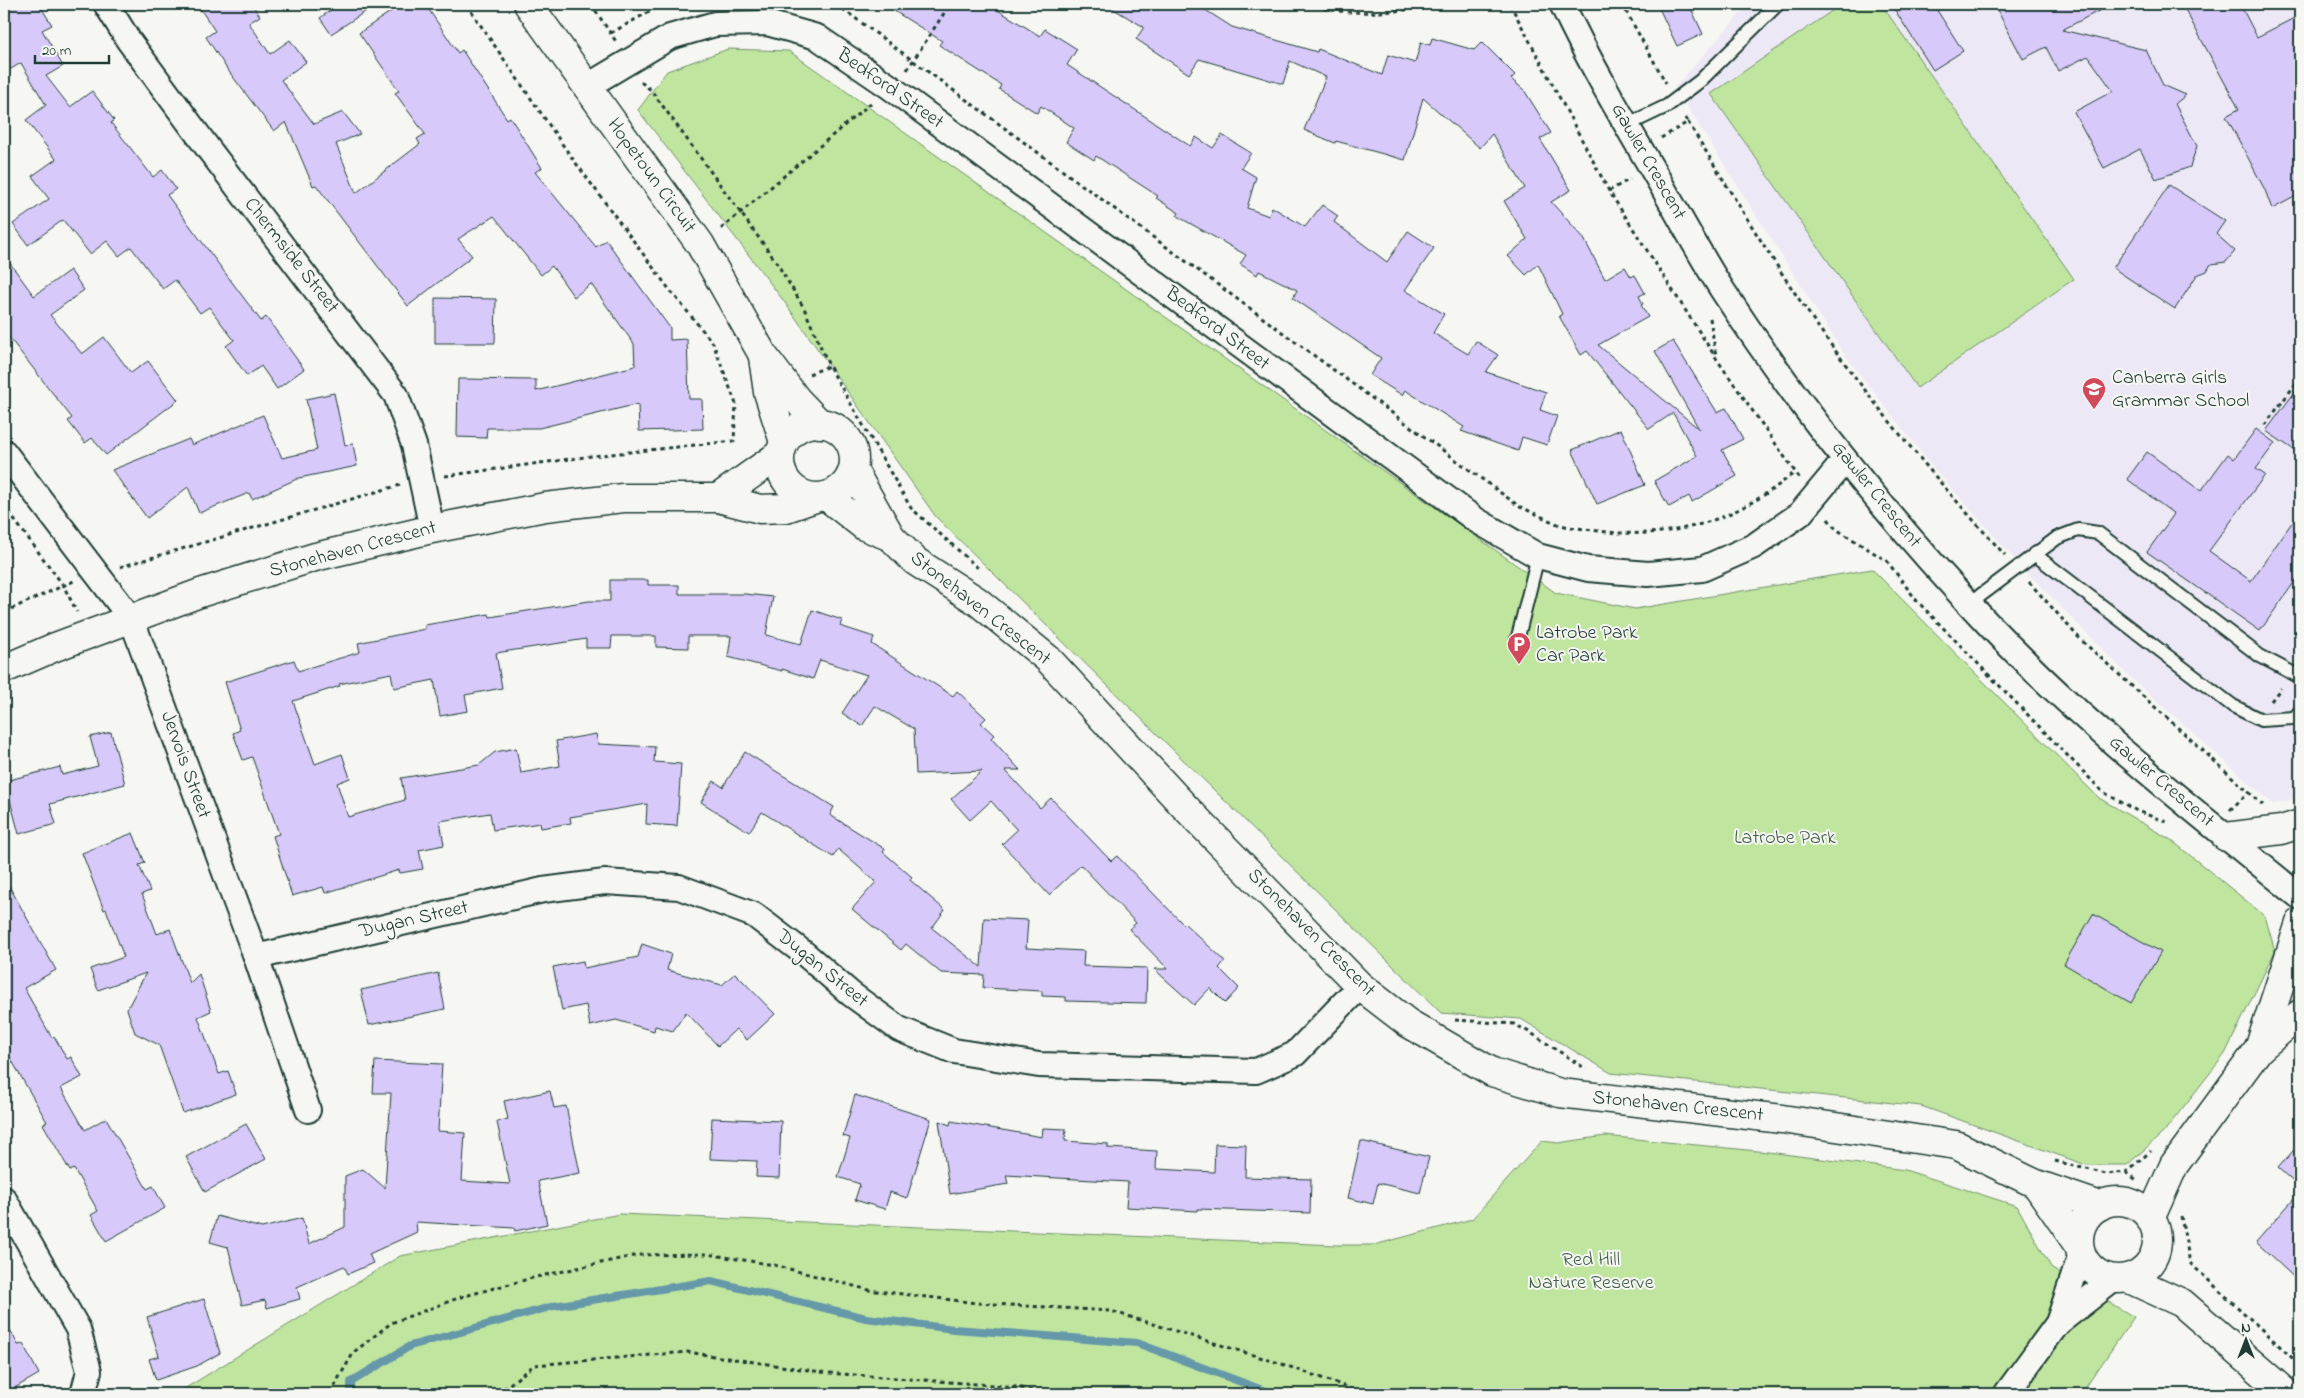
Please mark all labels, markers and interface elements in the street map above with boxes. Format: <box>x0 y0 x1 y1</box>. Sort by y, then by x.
scale bar <box>35 32 109 64</box>
text: 20 m <box>42 40 72 62</box>
street label: Bedford Street <box>830 41 950 137</box>
street label: Gawler Crescent <box>1603 98 1693 226</box>
street label: Hopetoun Circuit <box>599 112 703 240</box>
street label: Chermside Street <box>236 192 346 321</box>
street label: Bedford Street <box>1158 279 1276 378</box>
place label: Canberra Girls Grammar School <box>2112 364 2249 416</box>
school or university icon: Canberra Girls Grammar School <box>2081 376 2107 410</box>
street label: Gawler Crescent <box>1824 435 1928 555</box>
street label: Stonehaven Crescent <box>266 514 440 586</box>
street label: Stonehaven Crescent <box>903 545 1057 674</box>
place label: Latrobe Park Car Park <box>1536 619 1638 671</box>
parking icon: Latrobe Park Car Park <box>1506 631 1532 665</box>
street label: Jervois Street <box>152 707 218 823</box>
street label: Gawler Crescent <box>2102 729 2220 835</box>
park label: Latrobe Park <box>1734 824 1836 853</box>
street label: Stonehaven Crescent <box>1240 862 1382 1004</box>
street label: Dugan Street <box>356 893 472 948</box>
street label: Dugan Street <box>768 922 875 1016</box>
street label: Stonehaven Crescent <box>1591 1084 1765 1130</box>
park label: Red Hill Nature Reserve <box>1528 1246 1654 1298</box>
north arrow <box>2222 1316 2272 1366</box>
text: N <box>2241 1318 2251 1339</box>

